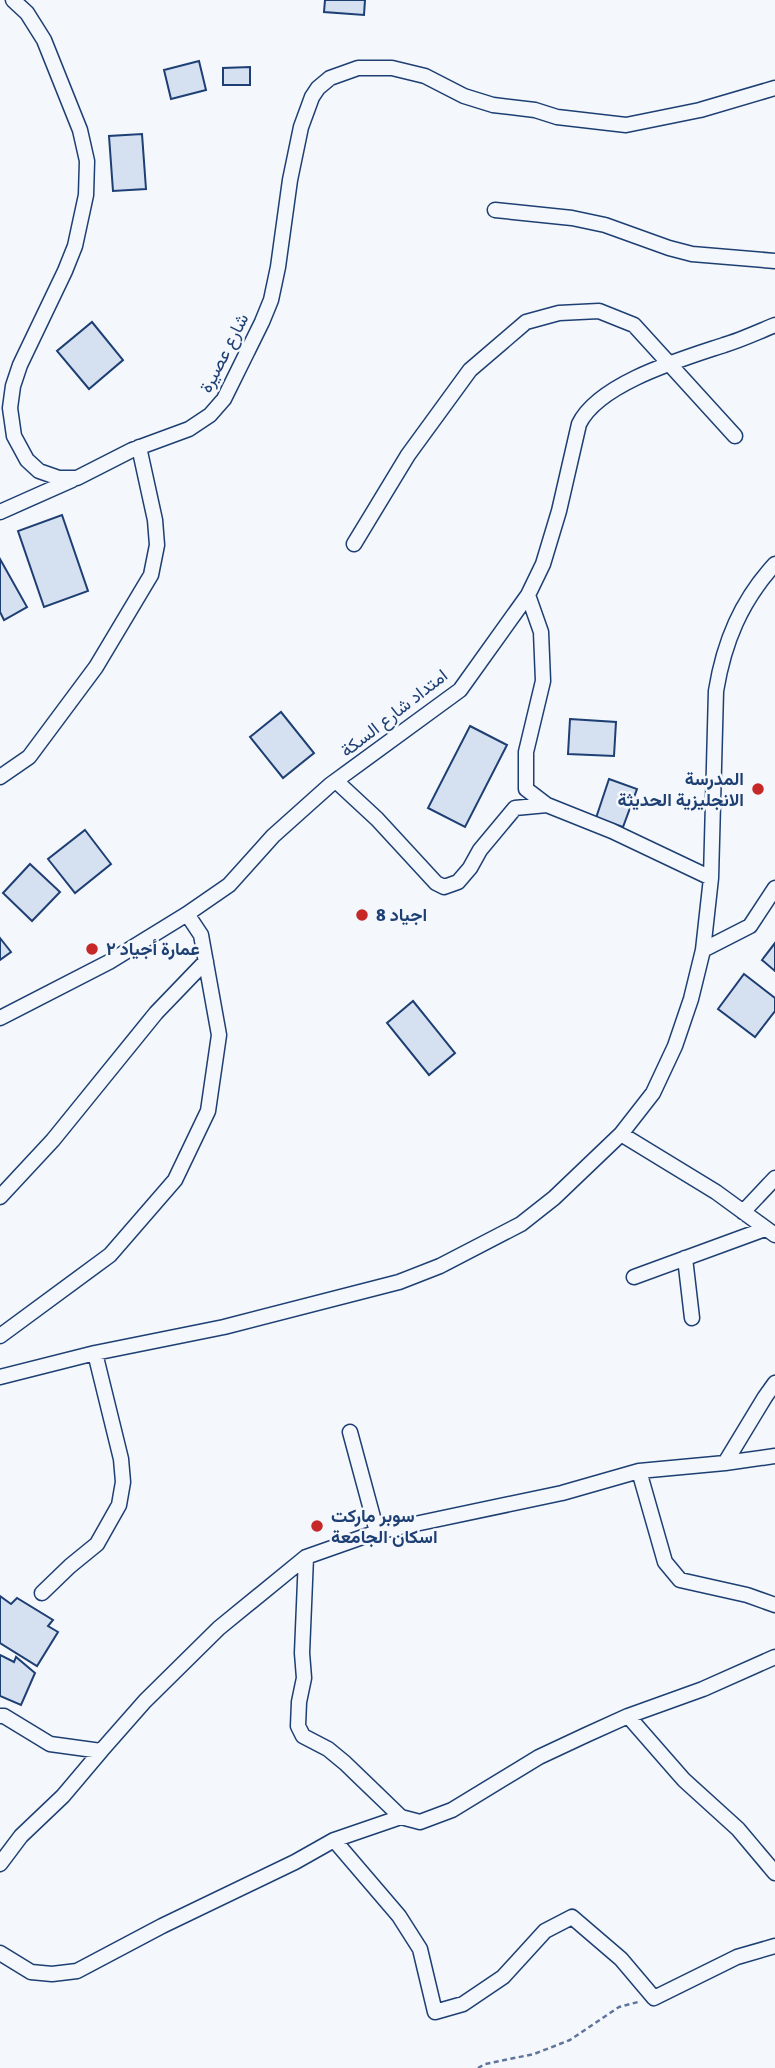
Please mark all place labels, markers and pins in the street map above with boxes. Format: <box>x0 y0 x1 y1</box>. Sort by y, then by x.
place label: المدرسة الانجليزية الحديثة <box>617 768 744 811</box>
marker: المدرسة الانجليزية الحديثة <box>750 781 766 797</box>
place label: اجياد 8 <box>376 904 427 926</box>
marker: اجياد 8 <box>354 907 370 923</box>
place label: عمارة أجياد ٢ <box>106 938 200 960</box>
marker: عمارة أجياد ٢ <box>84 941 100 957</box>
place label: سوبر ماركت اسكان الجامعة <box>331 1505 438 1548</box>
marker: سوبر ماركت اسكان الجامعة <box>309 1518 325 1534</box>

